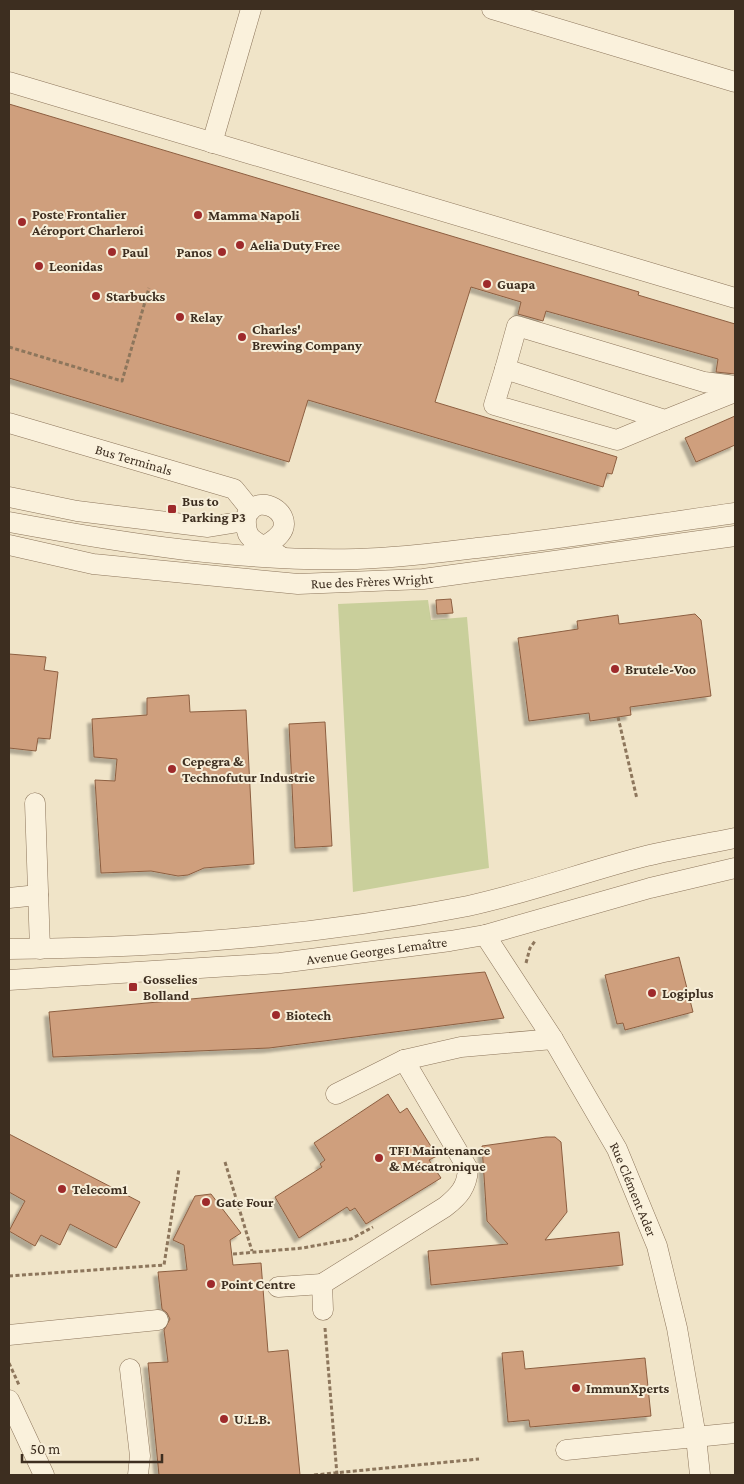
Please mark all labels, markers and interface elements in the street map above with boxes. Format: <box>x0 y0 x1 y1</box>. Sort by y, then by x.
place label: Poste Frontalier Aéroport Charleroi <box>31 206 144 238</box>
place label: Mamma Napoli <box>208 207 300 223</box>
marker: Mamma Napoli <box>192 209 204 221</box>
marker: Poste Frontalier Aéroport Charleroi <box>16 216 28 228</box>
place label: Aelia Duty Free <box>249 237 340 253</box>
marker: Aelia Duty Free <box>234 239 246 251</box>
place label: Paul <box>122 244 148 260</box>
place label: Panos <box>177 244 212 260</box>
marker: Paul <box>106 246 118 258</box>
marker: Panos <box>216 246 228 258</box>
place label: Leonidas <box>49 258 103 274</box>
marker: Leonidas <box>33 260 45 272</box>
place label: Guapa <box>497 276 536 292</box>
marker: Guapa <box>481 278 493 290</box>
place label: Starbucks <box>106 288 166 304</box>
marker: Starbucks <box>90 290 102 302</box>
place label: Relay <box>190 309 223 325</box>
marker: Relay <box>174 311 186 323</box>
place label: Charles' Brewing Company <box>252 321 362 353</box>
marker: Charles' Brewing Company <box>236 331 248 343</box>
street label: Bus Terminals <box>93 441 174 478</box>
place label: Bus to Parking P3 <box>182 493 246 525</box>
marker: Bus to Parking P3 <box>166 503 178 515</box>
street label: Rue des Frères Wright <box>310 570 434 591</box>
place label: Brutele-Voo <box>625 661 696 677</box>
marker: Brutele-Voo <box>609 663 621 675</box>
place label: Cepegra & Technofutur Industrie <box>182 753 315 785</box>
marker: Cepegra & Technofutur Industrie <box>166 763 178 775</box>
street label: Avenue Georges Lemaître <box>305 933 448 968</box>
place label: Gosselies Bolland <box>143 971 198 1003</box>
marker: Gosselies Bolland <box>127 981 139 993</box>
place label: Logiplus <box>662 985 714 1001</box>
marker: Logiplus <box>646 987 658 999</box>
place label: Biotech <box>286 1007 331 1023</box>
marker: Biotech <box>270 1009 282 1021</box>
street label: Rue Clément Ader <box>607 1139 660 1239</box>
place label: TFI Maintenance & Mécatronique <box>389 1142 491 1174</box>
marker: TFI Maintenance & Mécatronique <box>373 1152 385 1164</box>
place label: Telecom1 <box>72 1181 127 1197</box>
marker: Telecom1 <box>56 1183 68 1195</box>
place label: Gate Four <box>216 1194 274 1210</box>
marker: Gate Four <box>200 1196 212 1208</box>
place label: Point Centre <box>221 1276 296 1292</box>
marker: Point Centre <box>205 1278 217 1290</box>
place label: ImmunXperts <box>586 1380 669 1396</box>
marker: ImmunXperts <box>570 1382 582 1394</box>
place label: U.L.B. <box>234 1411 271 1427</box>
marker: U.L.B. <box>218 1413 230 1425</box>
scale bar <box>22 1432 162 1464</box>
text: 50 m <box>30 1441 60 1457</box>

